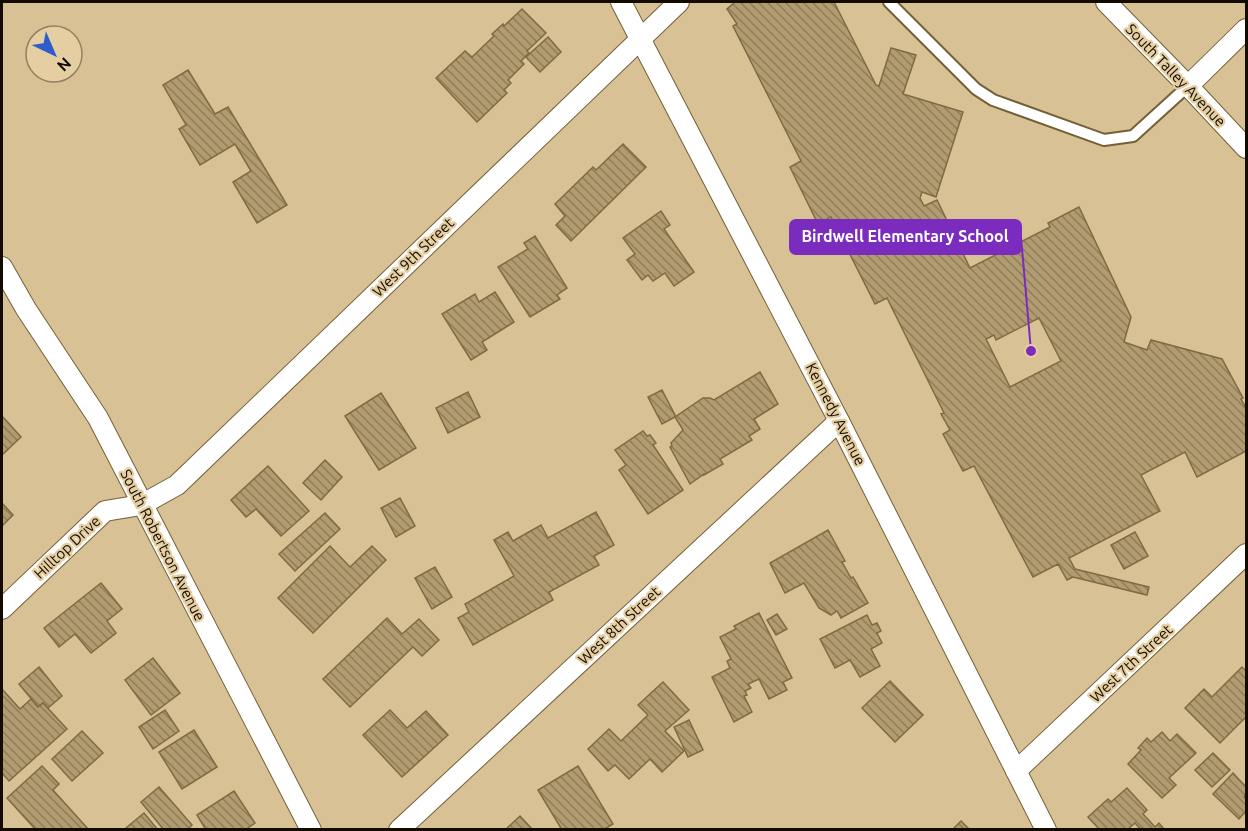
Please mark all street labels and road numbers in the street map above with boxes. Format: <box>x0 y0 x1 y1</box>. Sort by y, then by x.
street label: South Talley Avenue <box>1123 20 1229 130</box>
street label: West 9th Street <box>369 214 457 300</box>
street label: Kennedy Avenue <box>803 360 869 468</box>
street label: South Robertson Avenue <box>117 466 209 624</box>
street label: Hilltop Drive <box>30 512 104 582</box>
street label: West 8th Street <box>574 583 664 667</box>
street label: West 7th Street <box>1086 621 1176 705</box>

